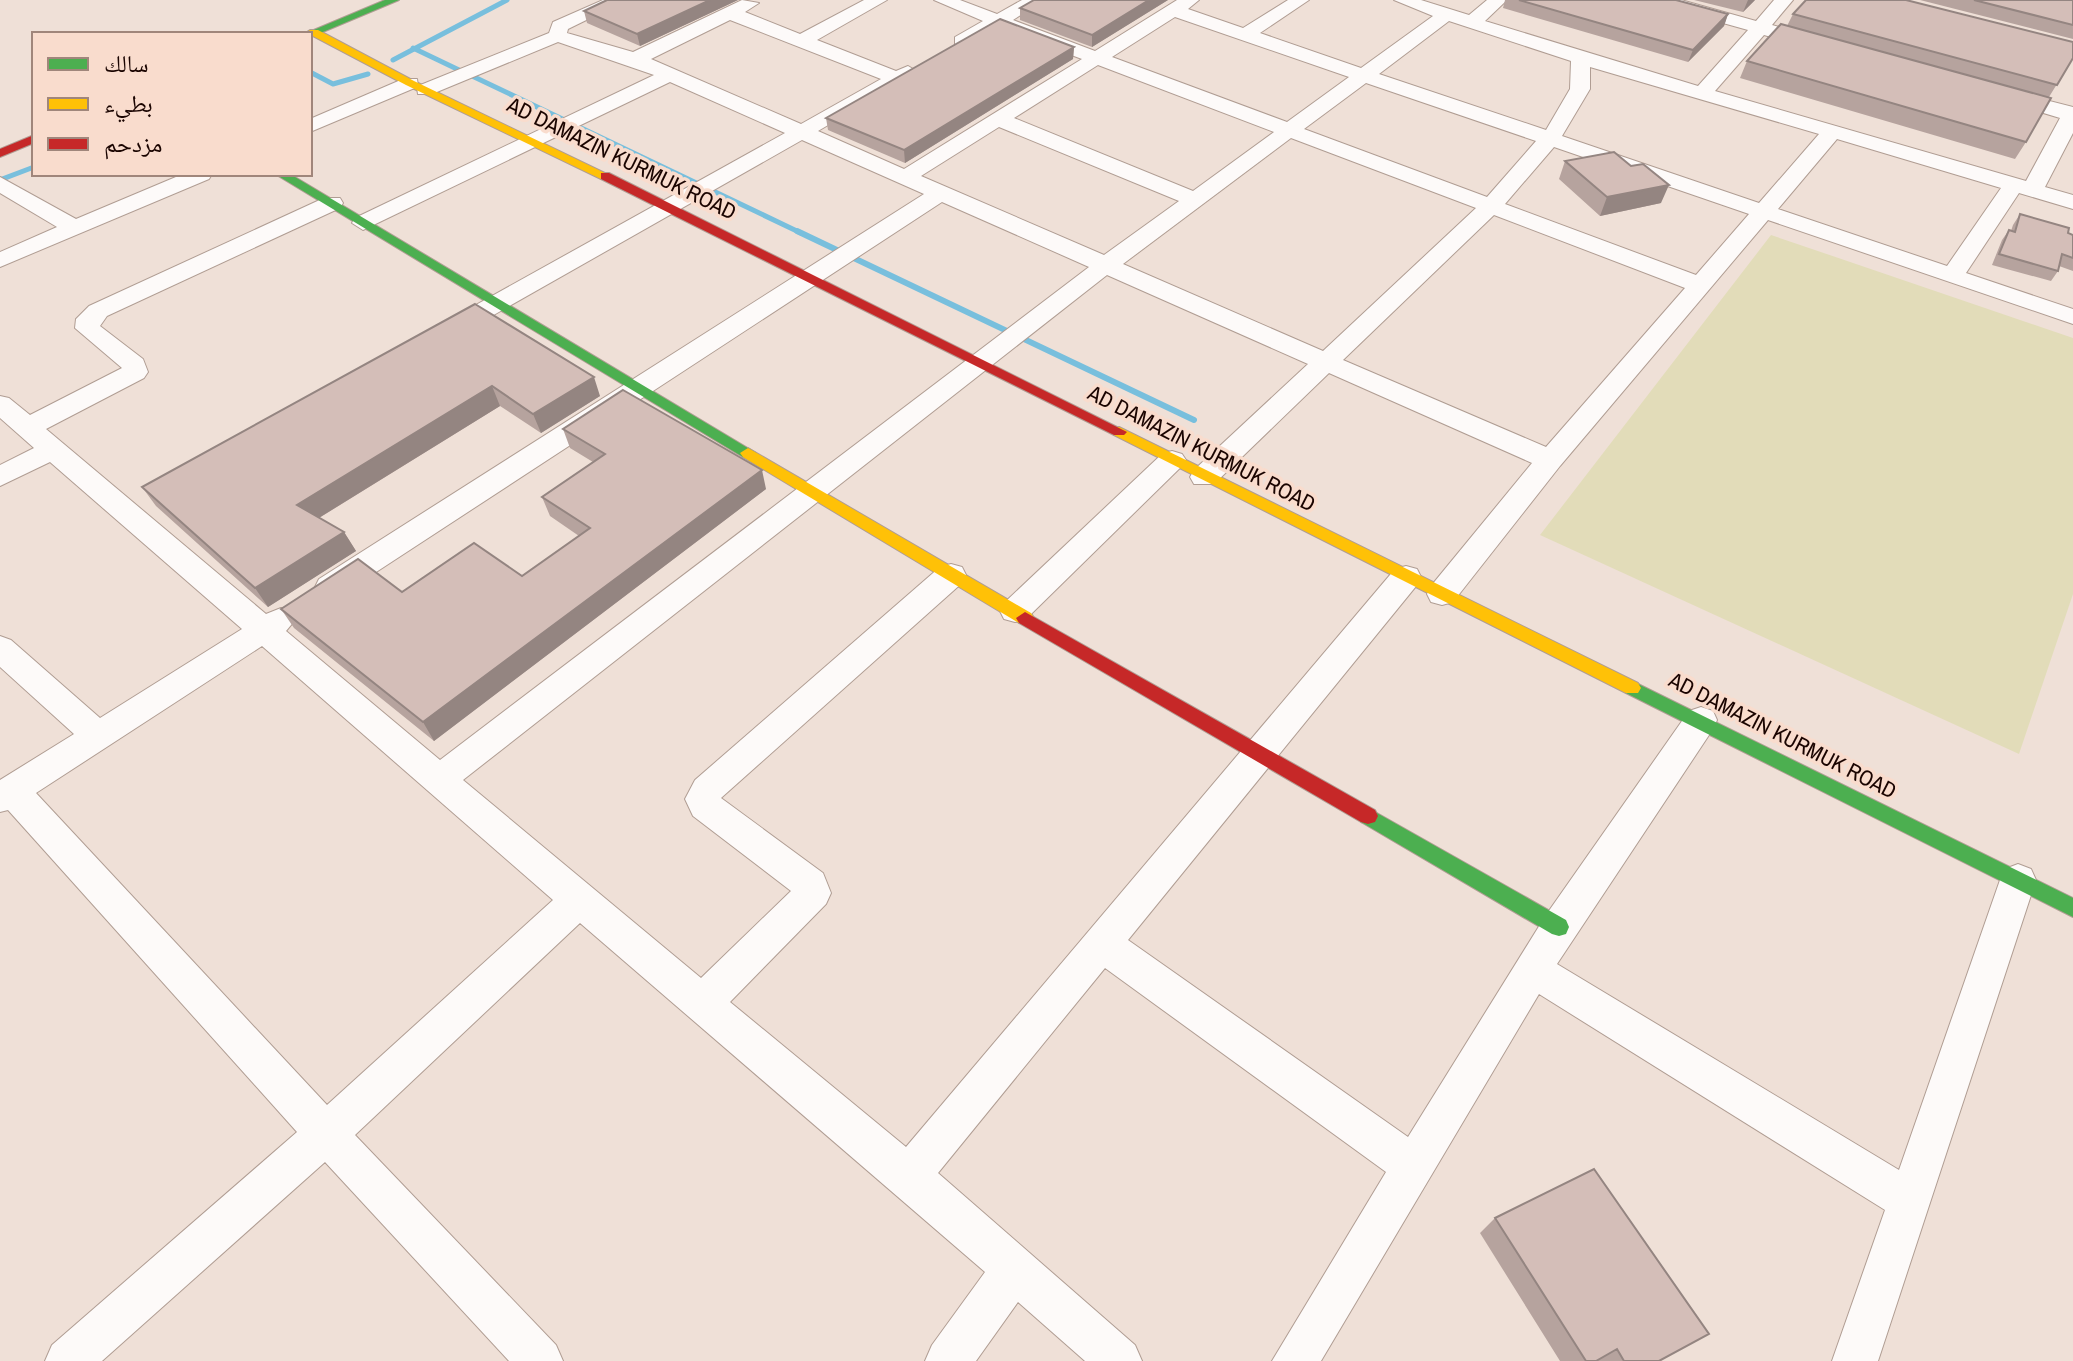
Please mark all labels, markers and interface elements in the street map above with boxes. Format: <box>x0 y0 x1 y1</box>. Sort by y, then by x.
legend <box>32 32 312 176</box>
text: سالك <box>104 47 149 79</box>
text: بطيء <box>104 87 153 123</box>
street label: AD DAMAZIN KURMUK ROAD <box>501 89 742 227</box>
text: مزدحم <box>104 127 163 160</box>
street label: AD DAMAZIN KURMUK ROAD <box>1082 377 1321 518</box>
street label: AD DAMAZIN KURMUK ROAD <box>1663 664 1902 805</box>

